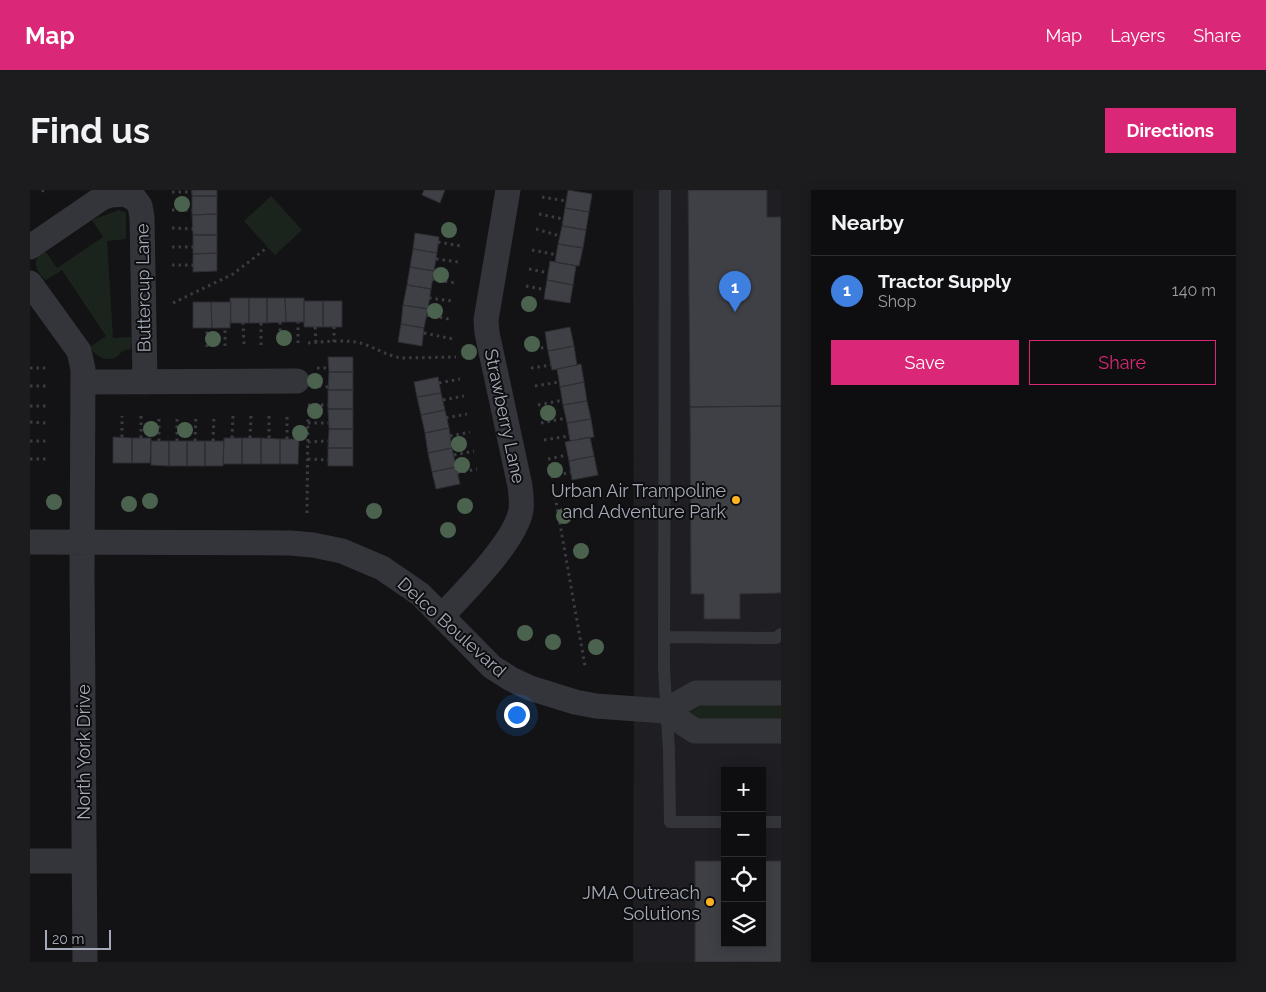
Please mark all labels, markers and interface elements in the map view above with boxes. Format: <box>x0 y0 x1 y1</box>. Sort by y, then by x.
text: Map <box>25 21 75 50</box>
text: Map <box>1046 25 1082 46</box>
text: Layers <box>1110 25 1165 46</box>
text: Share <box>1193 25 1241 46</box>
button: Directions <box>1105 108 1236 153</box>
text: Find us <box>30 110 150 151</box>
text: Nearby <box>831 210 904 235</box>
street label: Buttercup Lane <box>131 223 155 353</box>
text: Tractor Supply <box>878 270 1011 292</box>
pin: 1 <box>719 271 751 312</box>
text: 1 <box>843 281 851 300</box>
text: 140 m <box>1172 281 1216 300</box>
text: Shop <box>878 292 916 311</box>
button: Save <box>831 340 1019 385</box>
button: Share <box>1029 340 1216 385</box>
street label: Strawberry Lane <box>481 347 530 485</box>
place label: Urban Air Trampoline and Adventure Park <box>551 480 726 522</box>
marker: Urban Air Trampoline and Adventure Park <box>730 494 742 506</box>
street label: Delco Boulevard <box>394 573 510 681</box>
street label: North York Drive <box>73 684 94 820</box>
your location <box>504 702 530 728</box>
map controls <box>721 767 766 947</box>
button: + <box>721 767 766 812</box>
button: − <box>721 812 766 857</box>
button: locate <box>721 857 766 902</box>
place label: JMA Outreach Solutions <box>582 882 700 924</box>
marker: JMA Outreach Solutions <box>704 896 716 908</box>
button: layers <box>721 902 766 947</box>
scale bar <box>45 927 111 950</box>
text: 20 m <box>52 931 84 947</box>

